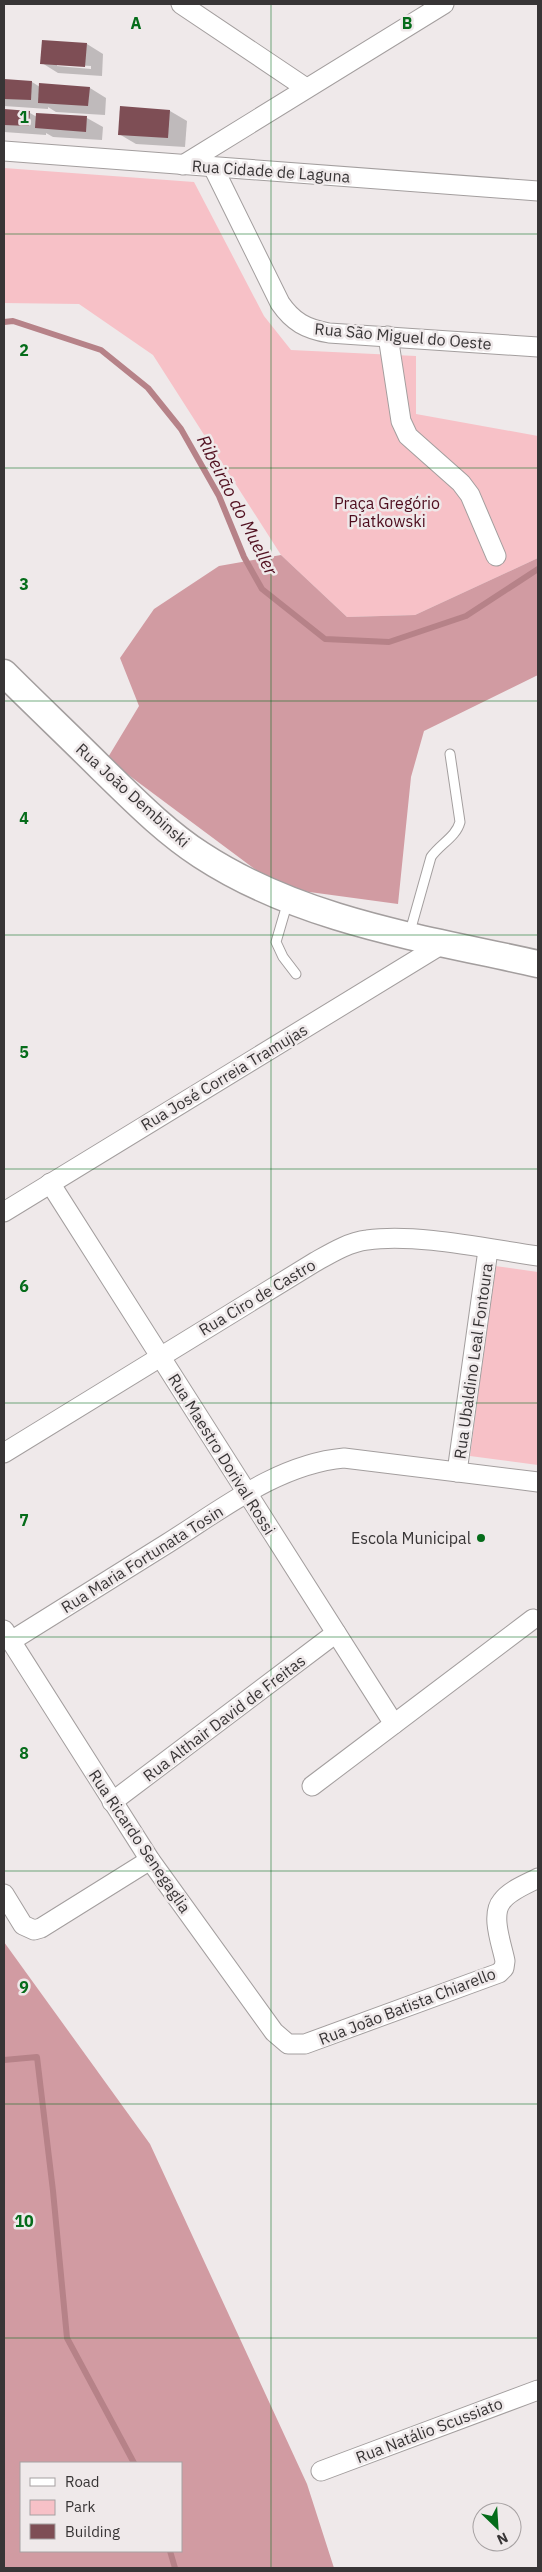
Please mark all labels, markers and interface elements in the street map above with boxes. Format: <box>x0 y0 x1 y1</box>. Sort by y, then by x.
text: A <box>131 13 142 33</box>
text: B <box>402 13 413 33</box>
text: 1 <box>19 107 29 127</box>
street label: Rua Cidade de Laguna <box>191 155 351 187</box>
street label: Rua São Miguel do Oeste <box>314 318 493 354</box>
text: 2 <box>19 340 29 360</box>
water label: Ribeirão do Mueller <box>192 431 283 579</box>
park label: Praça Gregório Piatkowski <box>334 493 440 531</box>
text: 3 <box>19 574 29 594</box>
street label: Rua João Dembinski <box>72 739 194 851</box>
text: 4 <box>19 808 29 828</box>
street label: Rua José Correia Tramujas <box>137 1019 311 1135</box>
text: 5 <box>19 1042 29 1062</box>
street label: Rua Ciro de Castro <box>195 1254 319 1340</box>
street label: Rua Ubaldino Leal Fontoura <box>449 1261 497 1460</box>
text: 6 <box>19 1276 29 1296</box>
street label: Rua Maestro Dorival Rossi <box>164 1370 280 1538</box>
street label: Rua Maria Fortunata Tosin <box>57 1501 227 1617</box>
text: 7 <box>19 1510 29 1530</box>
place label: Escola Municipal <box>351 1528 471 1548</box>
marker: Escola Municipal <box>475 1532 487 1544</box>
street label: Rua Althair David de Freitas <box>139 1650 309 1786</box>
text: 8 <box>19 1743 29 1763</box>
street label: Rua Ricardo Senegaglia <box>85 1766 196 1917</box>
street label: Rua João Batista Chiarello <box>316 1963 498 2049</box>
text: 9 <box>19 1977 29 1997</box>
text: 10 <box>14 2211 34 2231</box>
street label: Rua Natálio Scussiato <box>353 2393 505 2467</box>
legend <box>20 2462 182 2552</box>
text: Road <box>65 2472 100 2491</box>
text: Park <box>65 2497 95 2516</box>
north arrow <box>472 2502 522 2552</box>
text: Building <box>65 2522 120 2541</box>
text: N <box>494 2528 511 2549</box>

